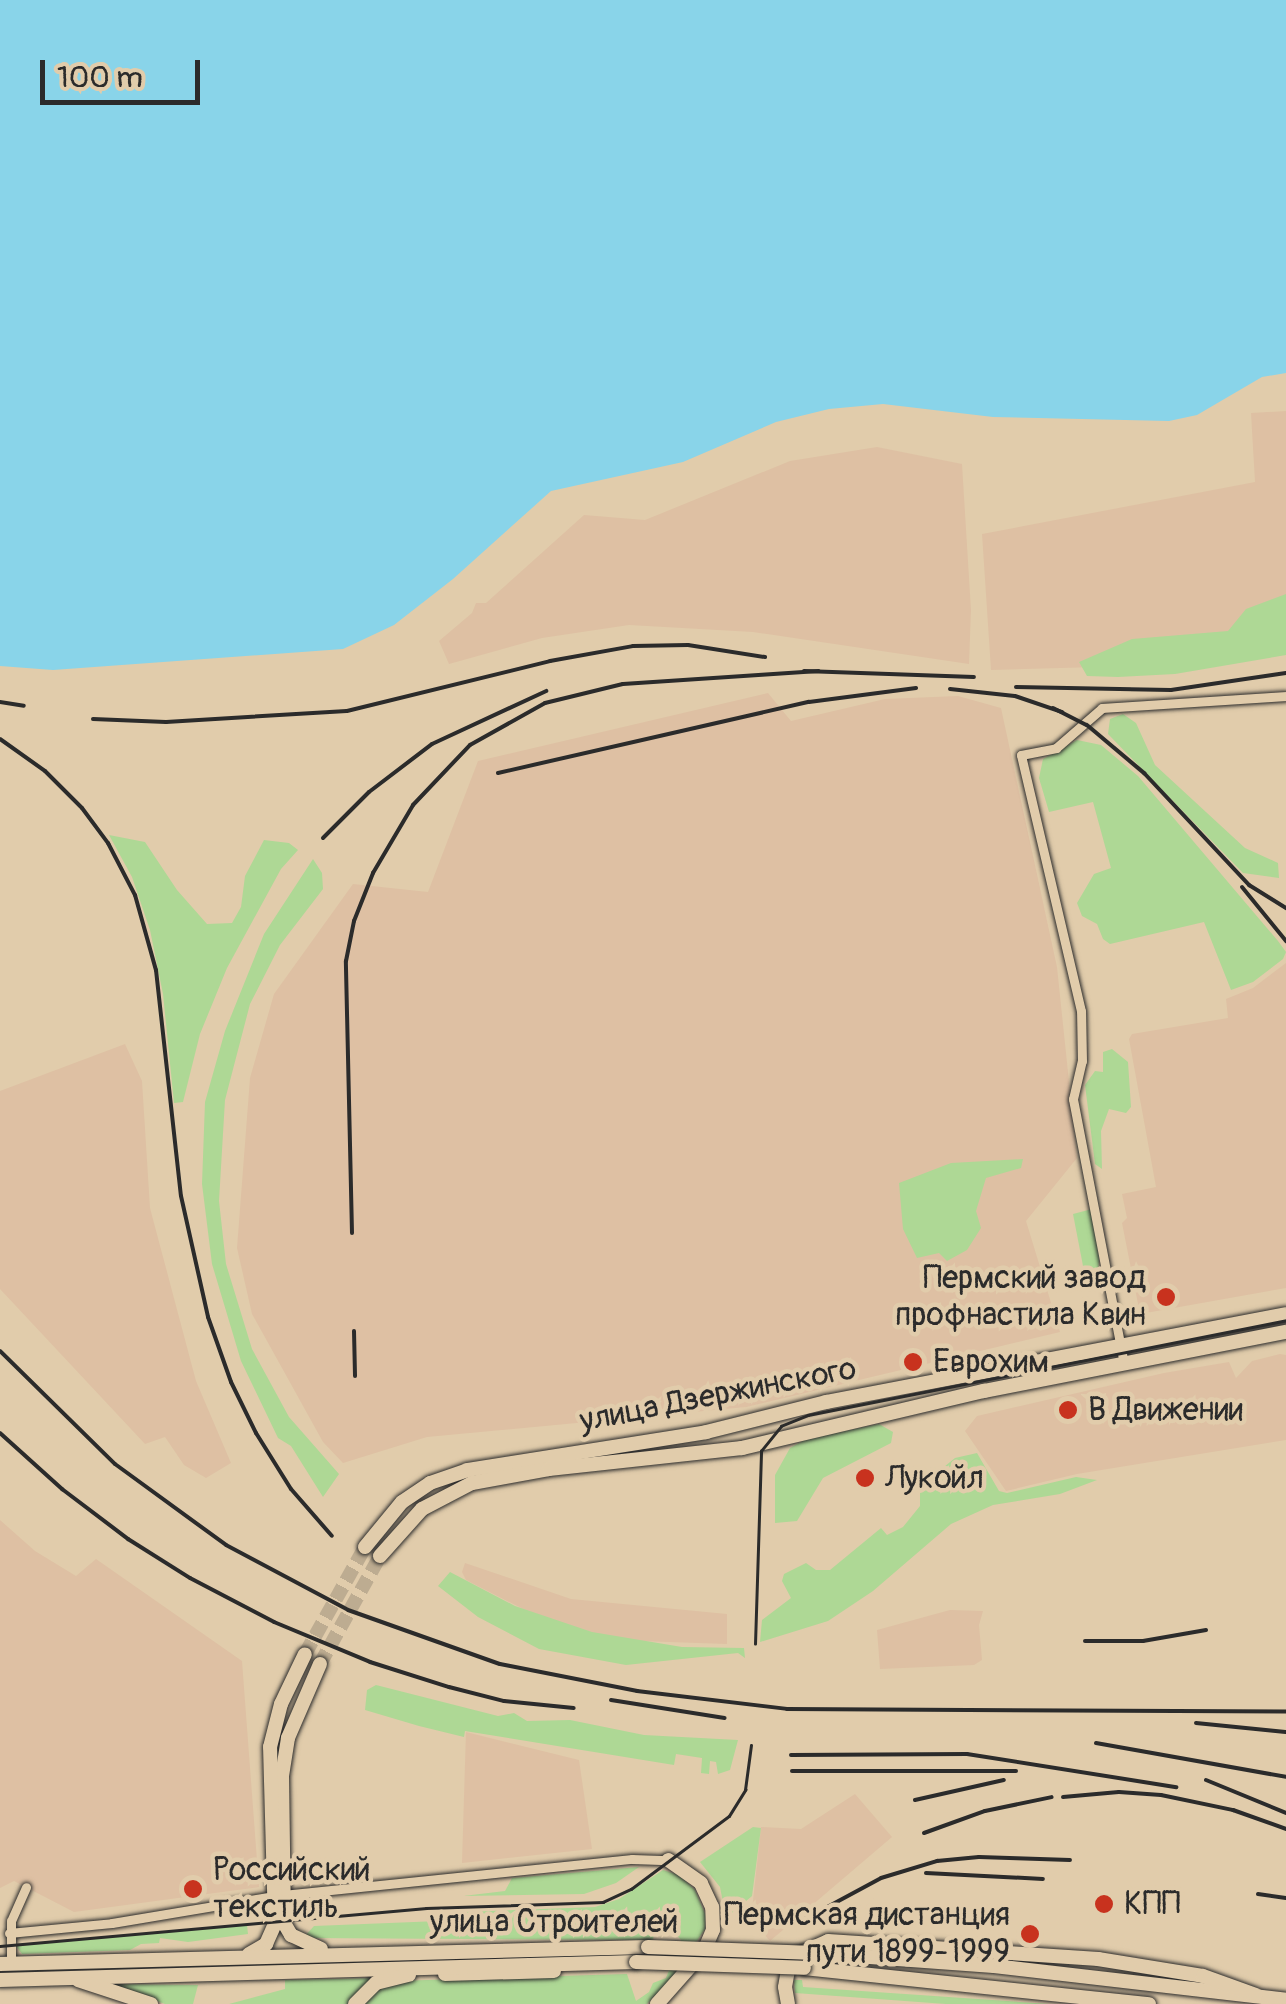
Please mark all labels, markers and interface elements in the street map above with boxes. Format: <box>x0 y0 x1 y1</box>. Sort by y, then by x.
scale bar <box>45 40 205 102</box>
text: 100 m <box>57 59 143 96</box>
place label: Пермский завод профнастила Квин <box>895 1260 1146 1335</box>
marker: Пермский завод профнастила Квин <box>1155 1286 1177 1308</box>
place label: Еврохим <box>933 1343 1049 1381</box>
street label: улица Дзержинского <box>576 1349 860 1441</box>
marker: Еврохим <box>902 1351 924 1373</box>
place label: В Движении <box>1088 1391 1243 1429</box>
marker: В Движении <box>1057 1399 1079 1421</box>
place label: Лукойл <box>885 1459 984 1497</box>
marker: Лукойл <box>854 1467 876 1489</box>
place label: Российский текстиль <box>213 1852 371 1927</box>
marker: Российский текстиль <box>182 1878 204 1900</box>
place label: КПП <box>1124 1885 1181 1923</box>
marker: КПП <box>1093 1893 1115 1915</box>
place label: Пермская дистанция пути 1899-1999 <box>724 1897 1010 1972</box>
street label: улица Строителей <box>430 1903 678 1941</box>
marker: Пермская дистанция пути 1899-1999 <box>1019 1923 1041 1945</box>

